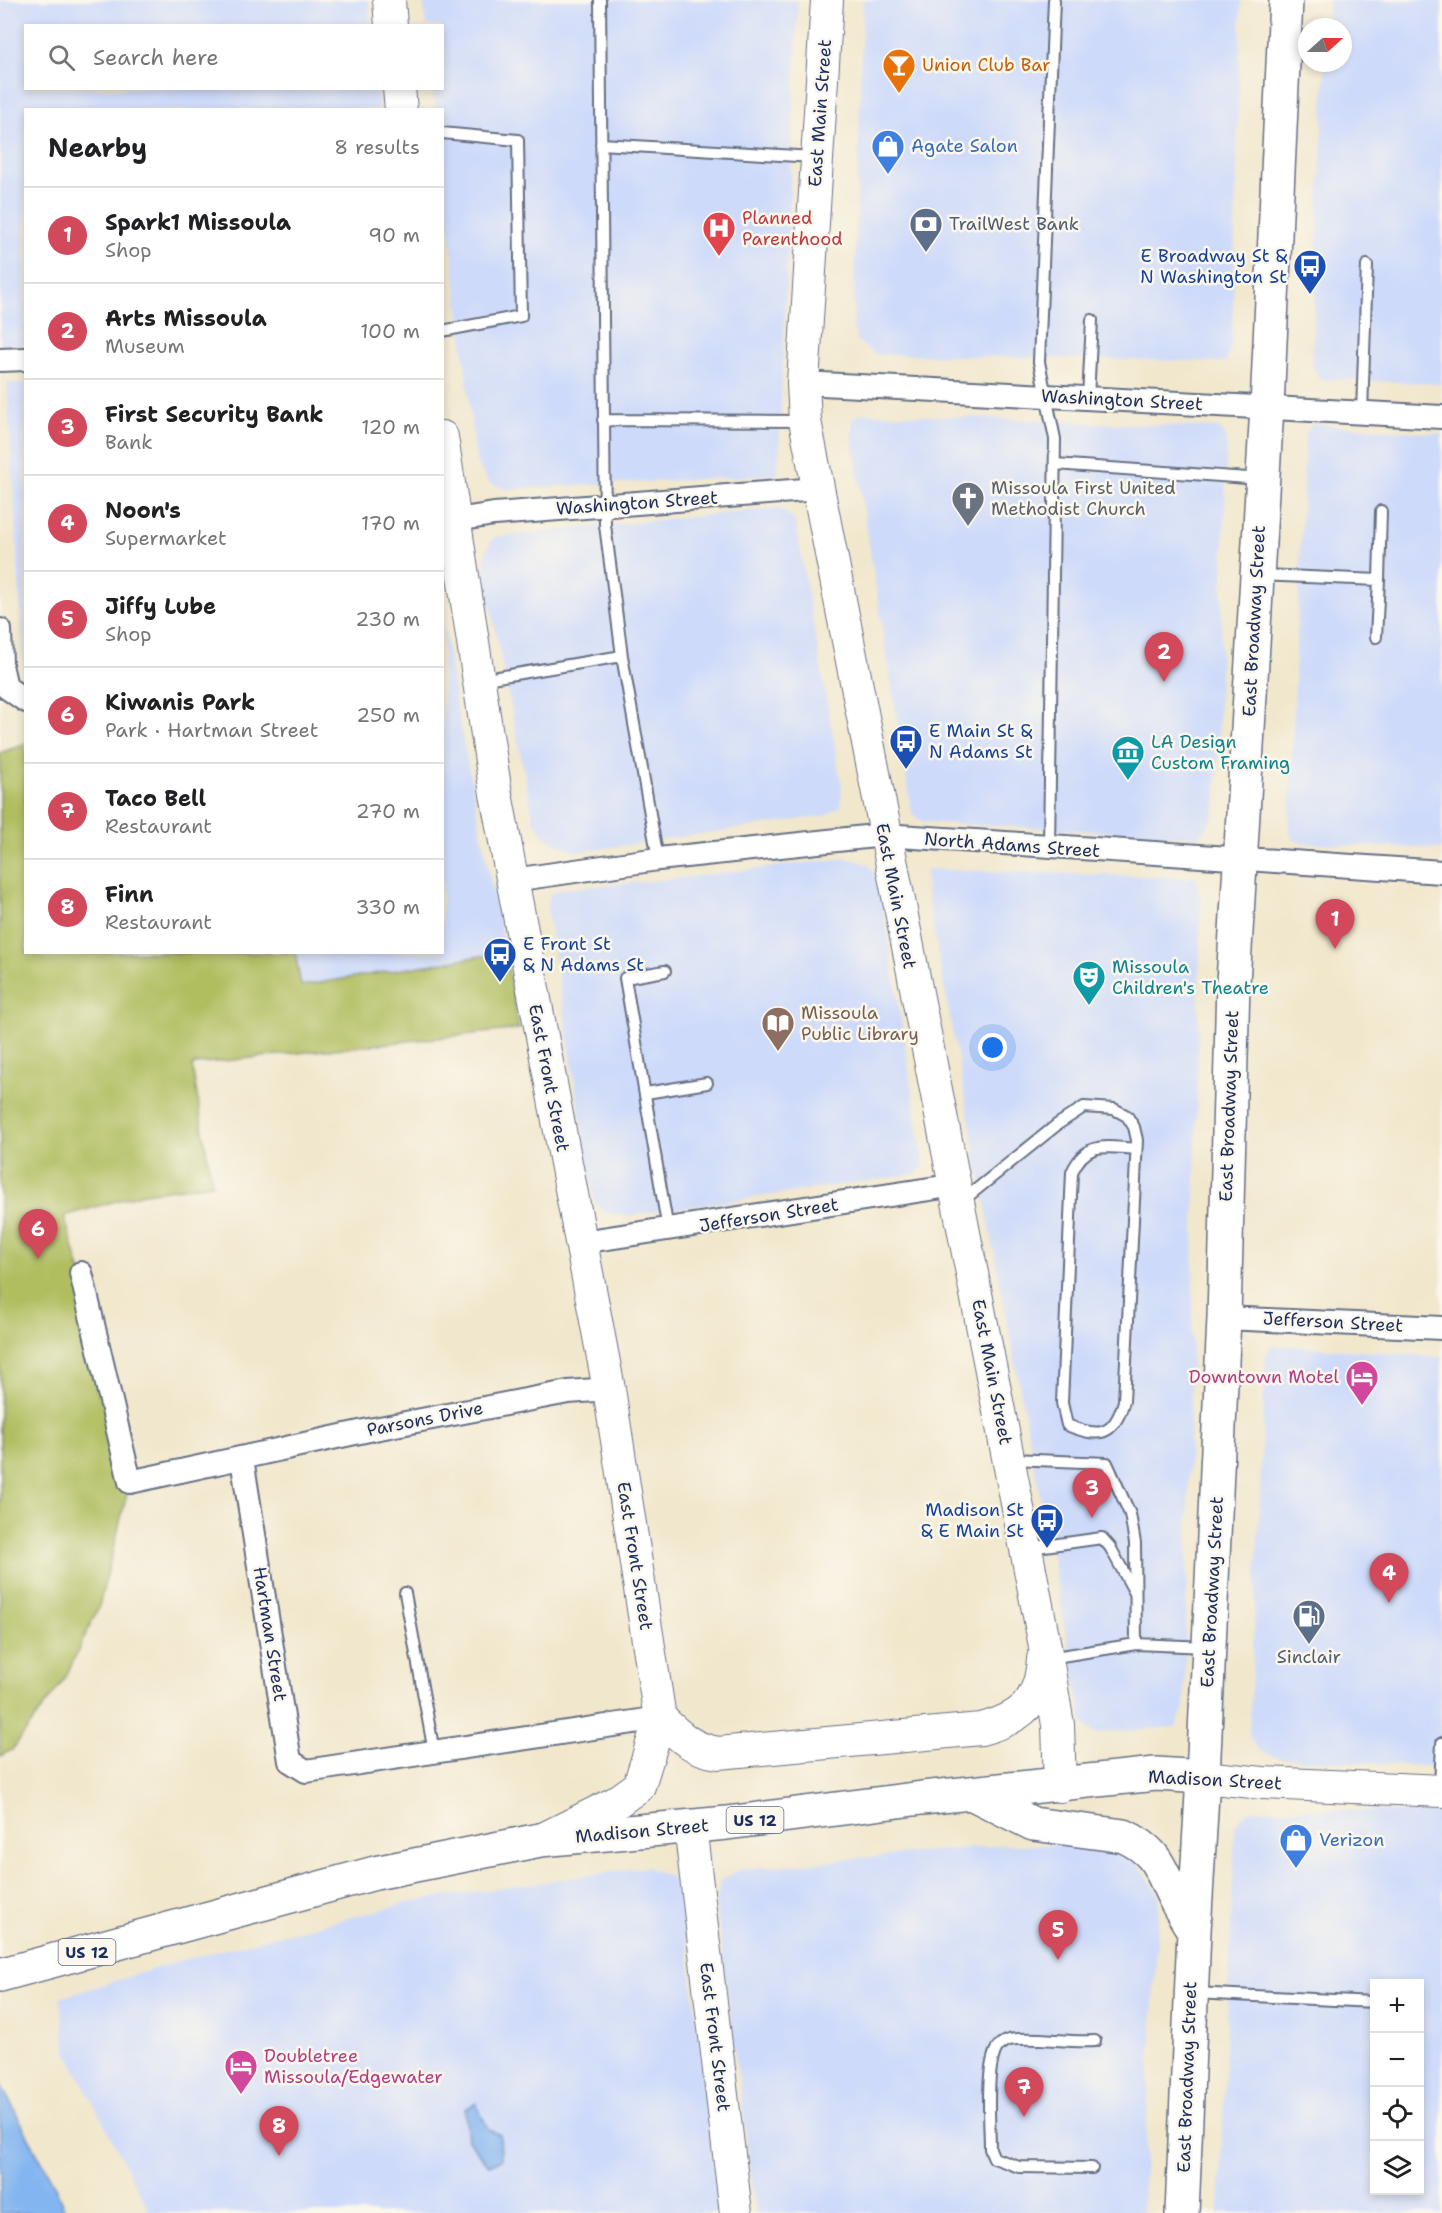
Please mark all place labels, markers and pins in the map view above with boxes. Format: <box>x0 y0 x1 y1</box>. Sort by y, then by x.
bar icon: Union Club Bar <box>881 47 917 94</box>
place label: Union Club Bar <box>922 53 1051 77</box>
shop icon: Agate Salon <box>870 128 906 175</box>
place label: Agate Salon <box>911 134 1018 158</box>
place label: Planned Parenthood <box>742 206 843 251</box>
bank icon: TrailWest Bank <box>908 206 944 253</box>
hospital icon: Planned Parenthood <box>701 210 737 257</box>
place label: TrailWest Bank <box>949 212 1079 236</box>
place label: E Broadway St & N Washington St <box>1140 244 1288 289</box>
bus stop icon: E Broadway St & N Washington St <box>1292 248 1328 295</box>
place label: Missoula First United Methodist Church <box>991 476 1176 521</box>
church icon: Missoula First United Methodist Church <box>950 480 986 527</box>
pin: 2 <box>1144 632 1184 682</box>
place label: E Main St & N Adams St <box>929 719 1033 764</box>
bus stop icon: E Main St & N Adams St <box>888 723 924 770</box>
place label: LA Design Custom Framing <box>1151 730 1290 775</box>
museum icon: LA Design Custom Framing <box>1110 734 1146 781</box>
pin: 1 <box>1316 900 1354 949</box>
place label: E Front St & N Adams St <box>523 932 644 977</box>
bus stop icon: E Front St & N Adams St <box>482 936 518 983</box>
place label: Missoula Children's Theatre <box>1112 955 1269 1000</box>
theatre icon: Missoula Children's Theatre <box>1071 959 1107 1006</box>
place label: Missoula Public Library <box>801 1001 919 1046</box>
library icon: Missoula Public Library <box>760 1005 796 1052</box>
pin: 6 <box>18 1210 57 1259</box>
hotel icon: Downtown Motel <box>1344 1359 1380 1406</box>
place label: Downtown Motel <box>1189 1365 1340 1389</box>
pin: 3 <box>1072 1468 1112 1518</box>
place label: Madison St & E Main St <box>921 1498 1024 1543</box>
bus stop icon: Madison St & E Main St <box>1029 1502 1065 1549</box>
pin: 4 <box>1370 1554 1408 1603</box>
fuel station icon: Sinclair <box>1291 1598 1327 1645</box>
place label: Sinclair <box>1277 1645 1341 1669</box>
shop icon: Verizon <box>1278 1822 1314 1869</box>
place label: Verizon <box>1319 1828 1384 1852</box>
pin: 5 <box>1038 1910 1078 1960</box>
place label: Doubletree Missoula/Edgewater <box>264 2044 443 2089</box>
hotel icon: Doubletree Missoula/Edgewater <box>223 2048 259 2095</box>
pin: 7 <box>1004 2068 1044 2117</box>
pin: 8 <box>260 2106 298 2156</box>

